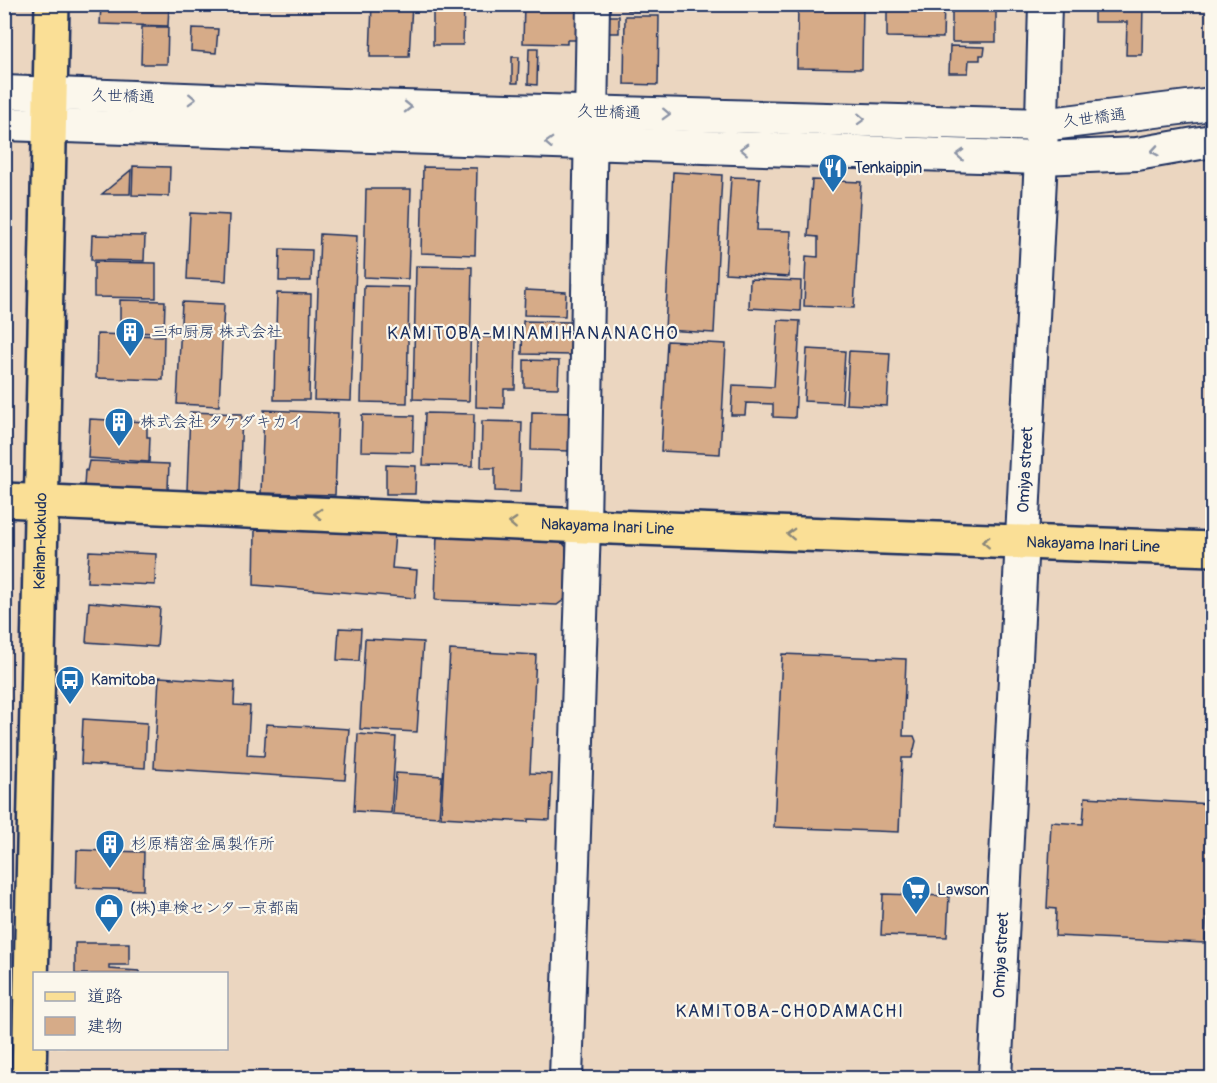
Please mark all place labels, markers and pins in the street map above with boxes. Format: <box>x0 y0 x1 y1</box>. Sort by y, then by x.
restaurant icon: Tenkaippin <box>817 152 849 194</box>
place label: Tenkaippin <box>854 158 922 178</box>
building icon: 三和厨房 株式会社 <box>114 316 146 358</box>
place label: 三和厨房 株式会社 <box>151 322 282 342</box>
building icon: 株式会社 タケダキカイ <box>103 406 135 448</box>
place label: 株式会社 タケダキカイ <box>140 412 303 432</box>
bus stop icon: Kamitoba <box>54 664 86 706</box>
place label: Kamitoba <box>91 670 155 690</box>
building icon: 杉原精密金属製作所 <box>94 828 126 870</box>
place label: 杉原精密金属製作所 <box>131 834 275 854</box>
supermarket icon: Lawson <box>900 874 932 916</box>
place label: Lawson <box>937 880 989 900</box>
shop icon: (株)車検センター京都南 <box>93 892 125 934</box>
place label: (株)車検センター京都南 <box>130 898 300 918</box>

